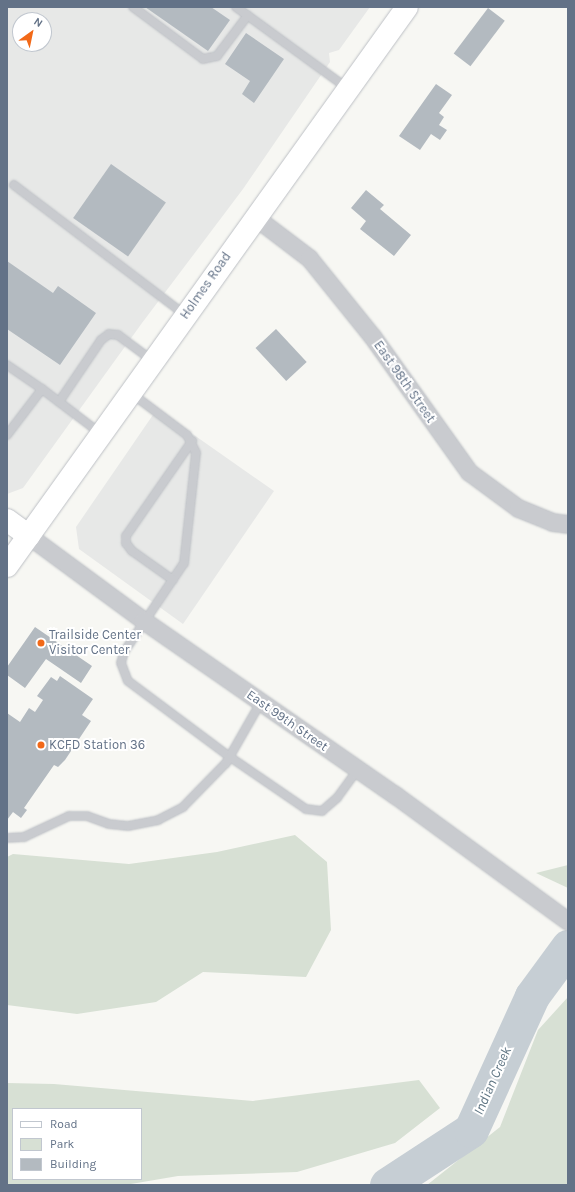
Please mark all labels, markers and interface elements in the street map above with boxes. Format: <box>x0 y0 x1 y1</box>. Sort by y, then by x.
north arrow <box>12 12 52 52</box>
text: N <box>31 15 45 30</box>
street label: Holmes Road <box>177 250 235 322</box>
street label: East 98th Street <box>370 338 438 426</box>
place label: Trailside Center Visitor Center <box>49 628 141 659</box>
marker: Trailside Center Visitor Center <box>36 638 46 648</box>
street label: East 99th Street <box>243 687 331 755</box>
place label: KCFD Station 36 <box>49 737 145 753</box>
marker: KCFD Station 36 <box>36 740 46 750</box>
water label: Indian Creek <box>471 1044 515 1118</box>
legend <box>12 1108 142 1180</box>
text: Road <box>50 1117 78 1131</box>
text: Park <box>50 1137 74 1151</box>
text: Building <box>50 1157 96 1171</box>

